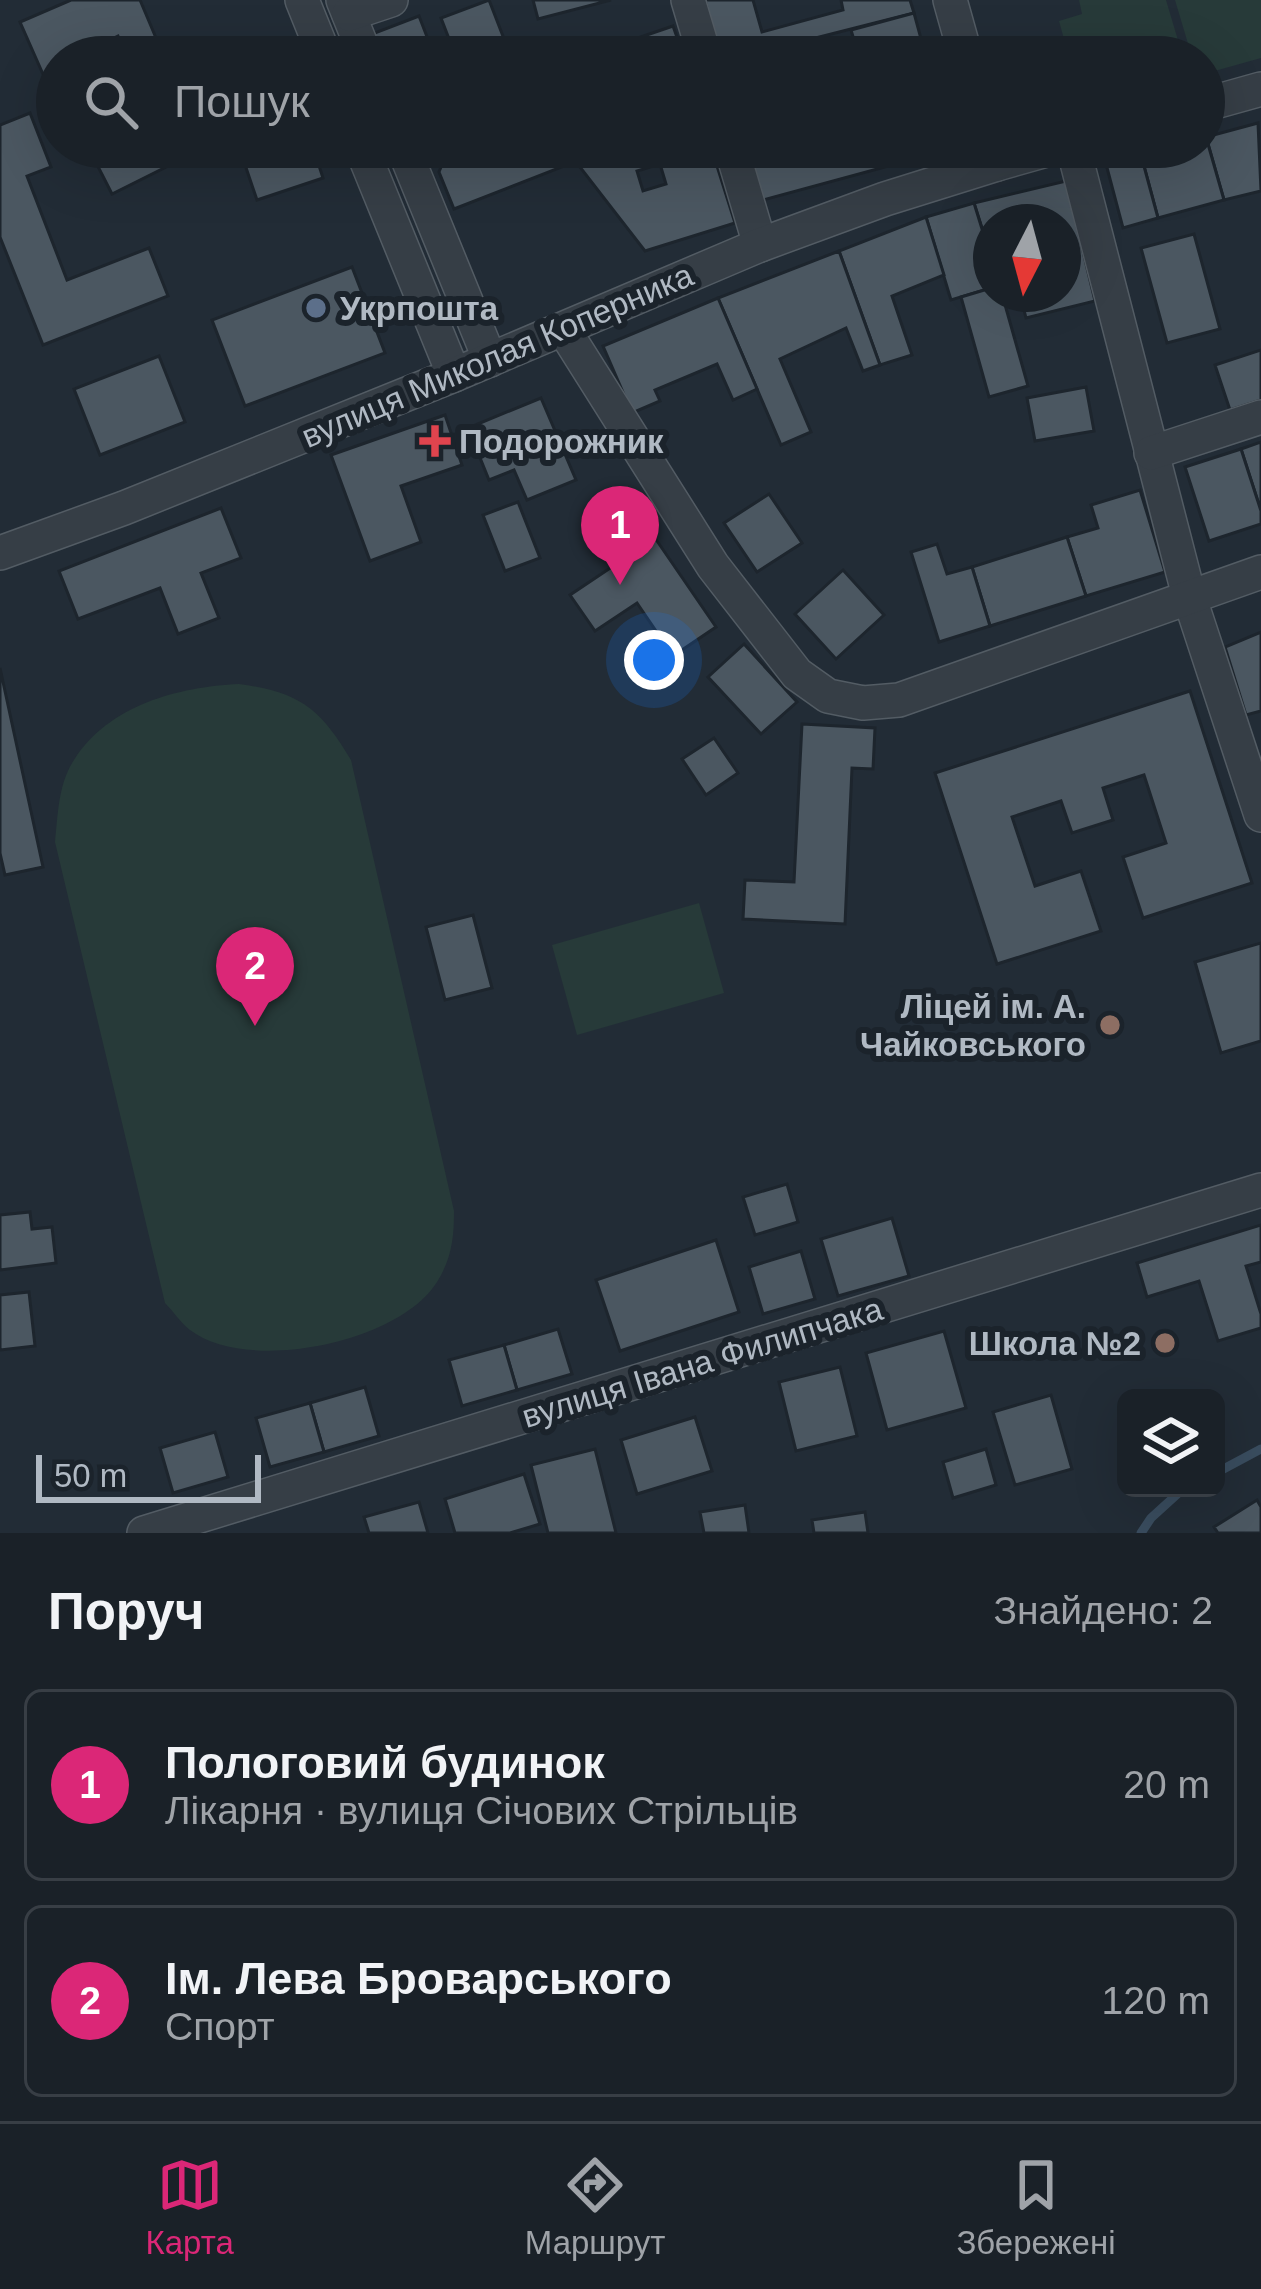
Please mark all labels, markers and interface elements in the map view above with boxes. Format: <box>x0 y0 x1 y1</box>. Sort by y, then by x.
search box <box>36 36 1225 168</box>
icon: search <box>78 69 144 135</box>
text: Пошук <box>174 76 310 127</box>
north arrow <box>973 204 1081 312</box>
street label: вулиця Миколая Коперника <box>296 256 699 455</box>
place label: Укрпошта <box>340 290 499 327</box>
marker: Укрпошта <box>303 295 329 321</box>
place label: Подорожник <box>459 423 664 460</box>
marker: Подорожник <box>422 428 448 454</box>
pin: 1 <box>581 486 659 585</box>
your location <box>624 630 684 690</box>
pin: 2 <box>216 927 294 1026</box>
place label: Ліцей ім. А. Чайковського <box>860 988 1086 1063</box>
marker: Ліцей ім. А. Чайковського <box>1097 1012 1123 1038</box>
street label: вулиця Івана Филипчака <box>518 1290 887 1435</box>
place label: Школа №2 <box>969 1325 1141 1362</box>
marker: Школа №2 <box>1152 1330 1178 1356</box>
map controls <box>1117 1389 1225 1497</box>
button: layers <box>1117 1389 1225 1497</box>
scale bar <box>36 1449 261 1502</box>
text: 50 m <box>54 1457 127 1494</box>
text: Поруч <box>48 1583 204 1640</box>
text: Знайдено: 2 <box>993 1589 1213 1632</box>
text: Пологовий будинок <box>165 1737 605 1788</box>
text: 1 <box>79 1763 101 1806</box>
text: 20 m <box>1123 1763 1210 1806</box>
text: Лікарня · вулиця Січових Стрільців <box>165 1789 798 1832</box>
text: Ім. Лева Броварського <box>165 1953 672 2004</box>
text: 2 <box>79 1979 101 2022</box>
text: 120 m <box>1102 1979 1210 2022</box>
text: Спорт <box>165 2005 275 2048</box>
tab: Карта <box>145 2152 234 2262</box>
tab: Маршрут <box>525 2152 665 2262</box>
tab: Збережені <box>956 2152 1116 2262</box>

